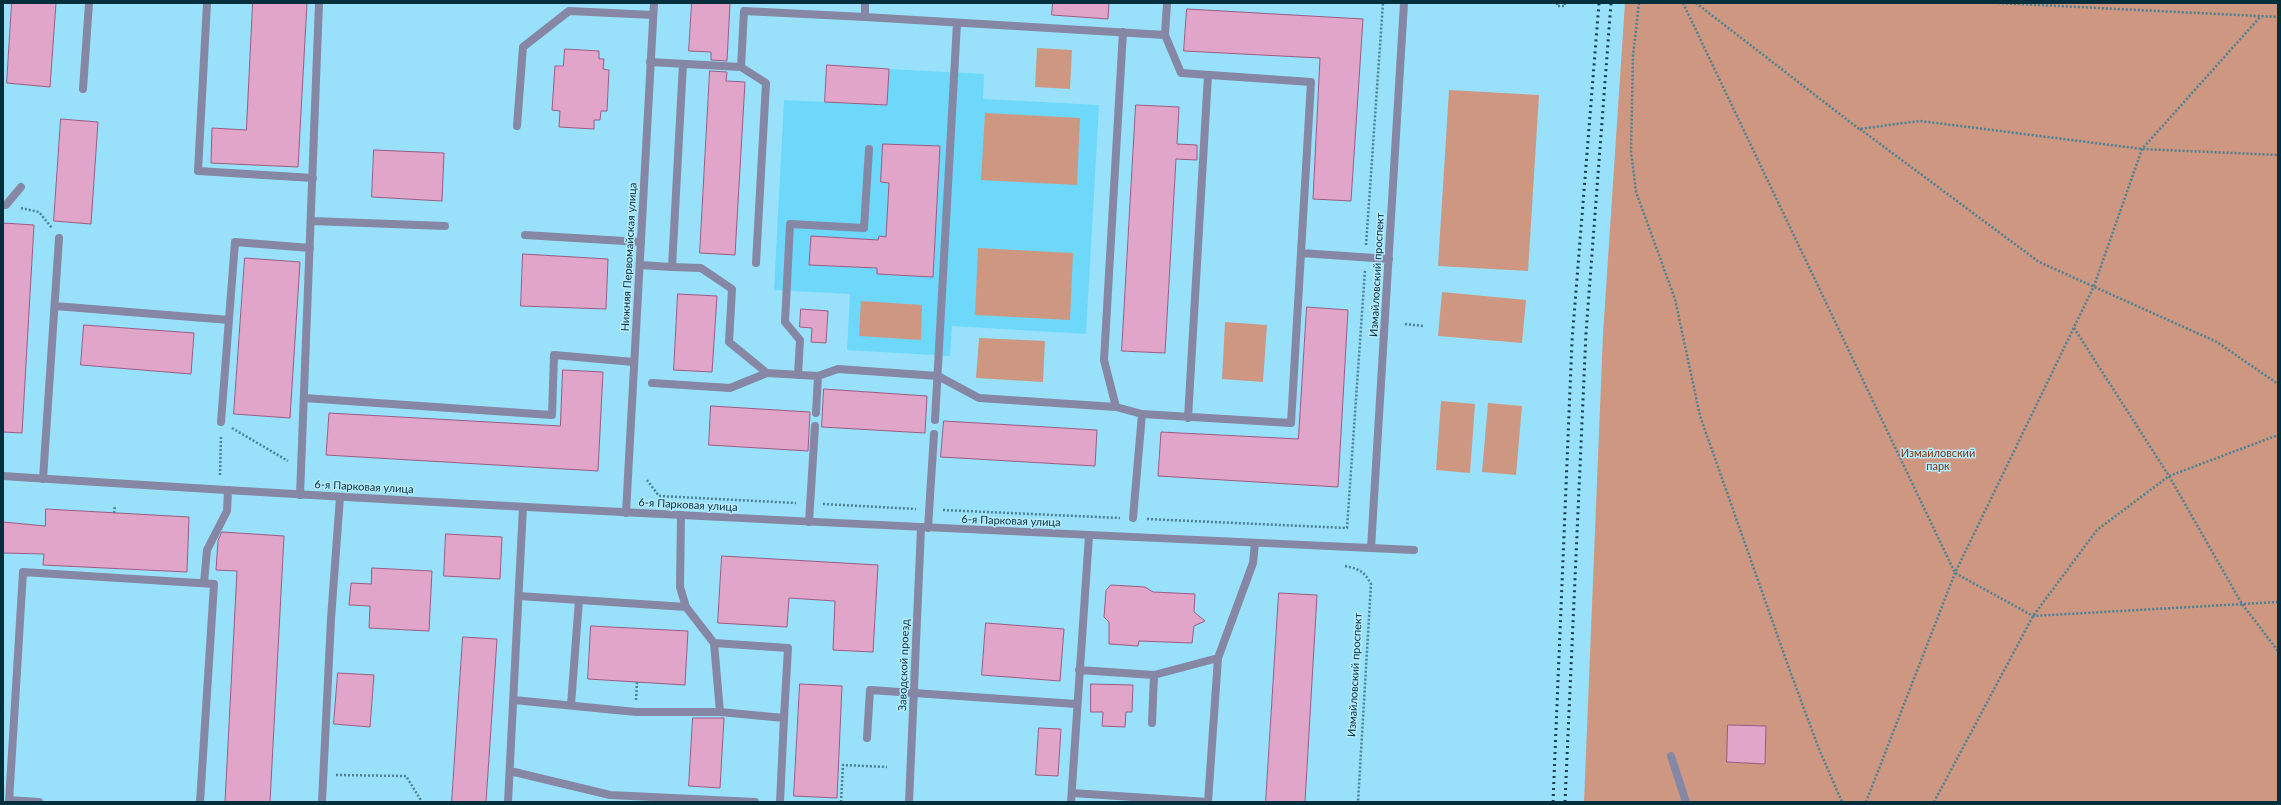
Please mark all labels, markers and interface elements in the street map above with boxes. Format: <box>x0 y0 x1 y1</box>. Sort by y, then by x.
street label: Нижняя Первомайская улица <box>619 182 639 332</box>
street label: Измайловский проспект <box>1367 213 1387 337</box>
park label: Измайловский парк <box>1901 446 1975 472</box>
street label: 6-я Парковая улица <box>314 478 414 496</box>
street label: 6-я Парковая улица <box>638 496 738 514</box>
street label: 6-я Парковая улица <box>961 513 1061 529</box>
street label: Измайловский проспект <box>1345 613 1365 737</box>
street label: Заводской проезд <box>896 619 912 711</box>

